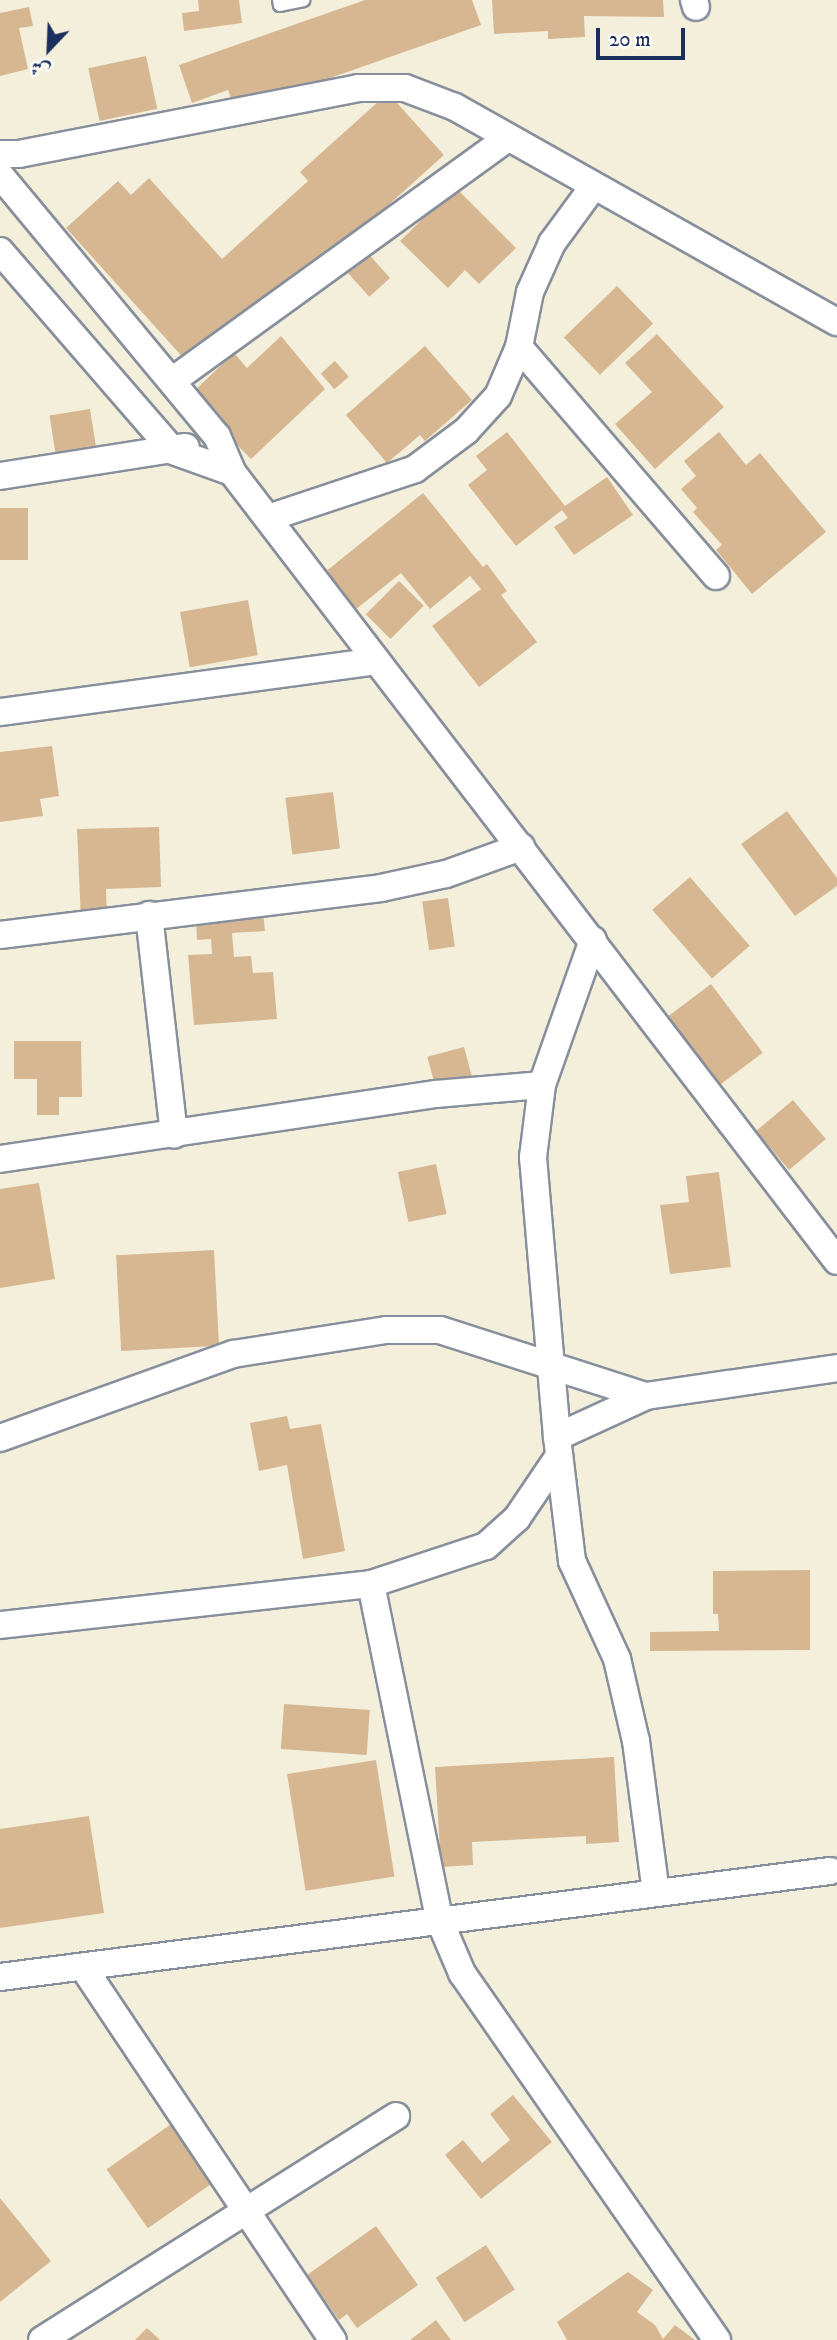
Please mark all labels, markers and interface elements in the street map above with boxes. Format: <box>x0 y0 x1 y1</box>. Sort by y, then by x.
north arrow <box>14 14 84 84</box>
scale bar <box>599 14 688 58</box>
text: 20 m <box>609 27 651 53</box>
text: ش <box>27 55 54 83</box>

